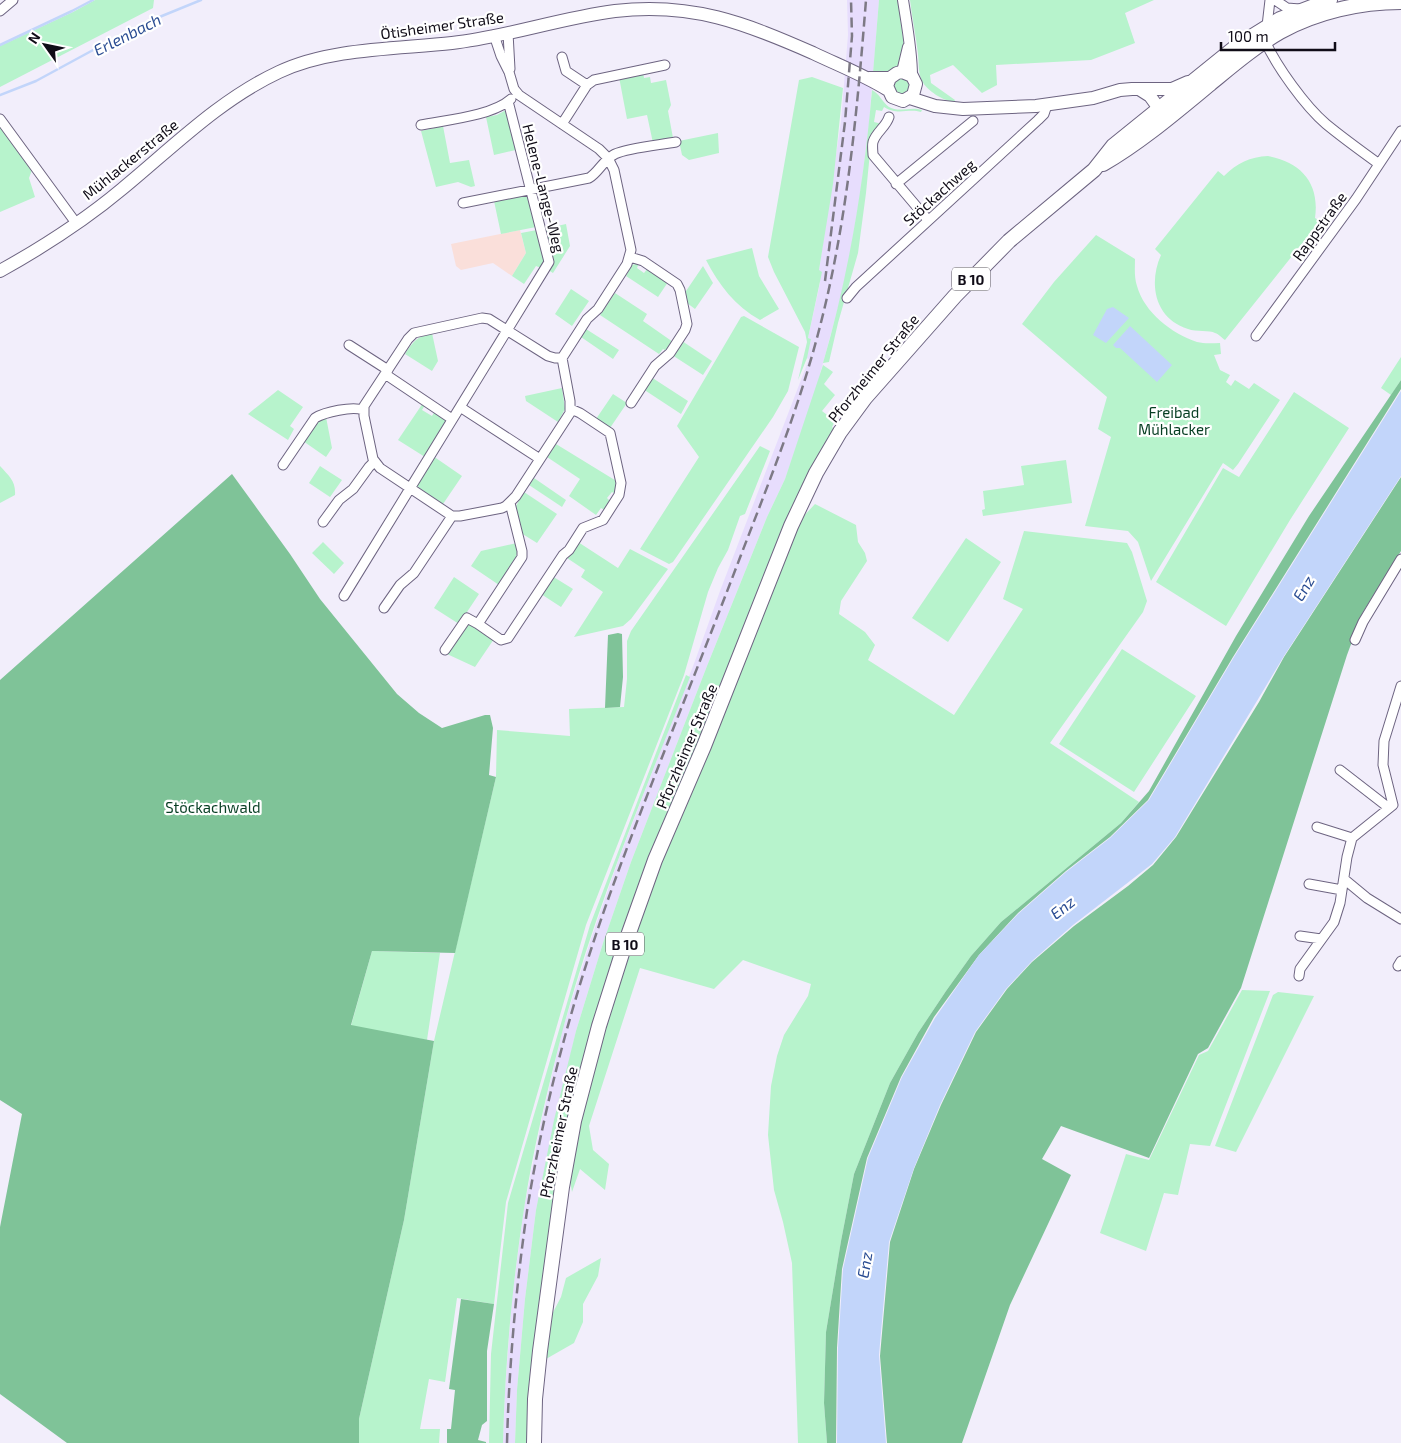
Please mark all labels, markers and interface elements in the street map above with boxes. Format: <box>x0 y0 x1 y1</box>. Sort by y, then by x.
street label: Ötisheimer Straße <box>379 7 505 43</box>
water label: Erlenbach <box>90 9 164 59</box>
north arrow <box>20 20 70 70</box>
scale bar <box>1221 20 1335 52</box>
text: 100 m <box>1228 27 1269 45</box>
text: N <box>24 29 44 47</box>
street label: Mühlackerstraße <box>79 115 181 203</box>
street label: Helene-Lange-Weg <box>519 122 569 255</box>
street label: Stöckachweg <box>899 155 979 229</box>
street label: Rappstraße <box>1288 188 1350 264</box>
road number: B 10 <box>952 268 990 290</box>
street label: Pforzheimer Straße <box>824 310 922 426</box>
park label: Freibad Mühlacker <box>1138 403 1210 438</box>
water label: Enz <box>1288 572 1318 604</box>
street label: Pforzheimer Straße <box>652 681 720 811</box>
park label: Stöckachwald <box>165 798 261 816</box>
water label: Enz <box>1046 891 1078 923</box>
road number: B 10 <box>606 932 644 956</box>
street label: Pforzheimer Straße <box>535 1065 581 1199</box>
water label: Enz <box>853 1251 875 1279</box>

